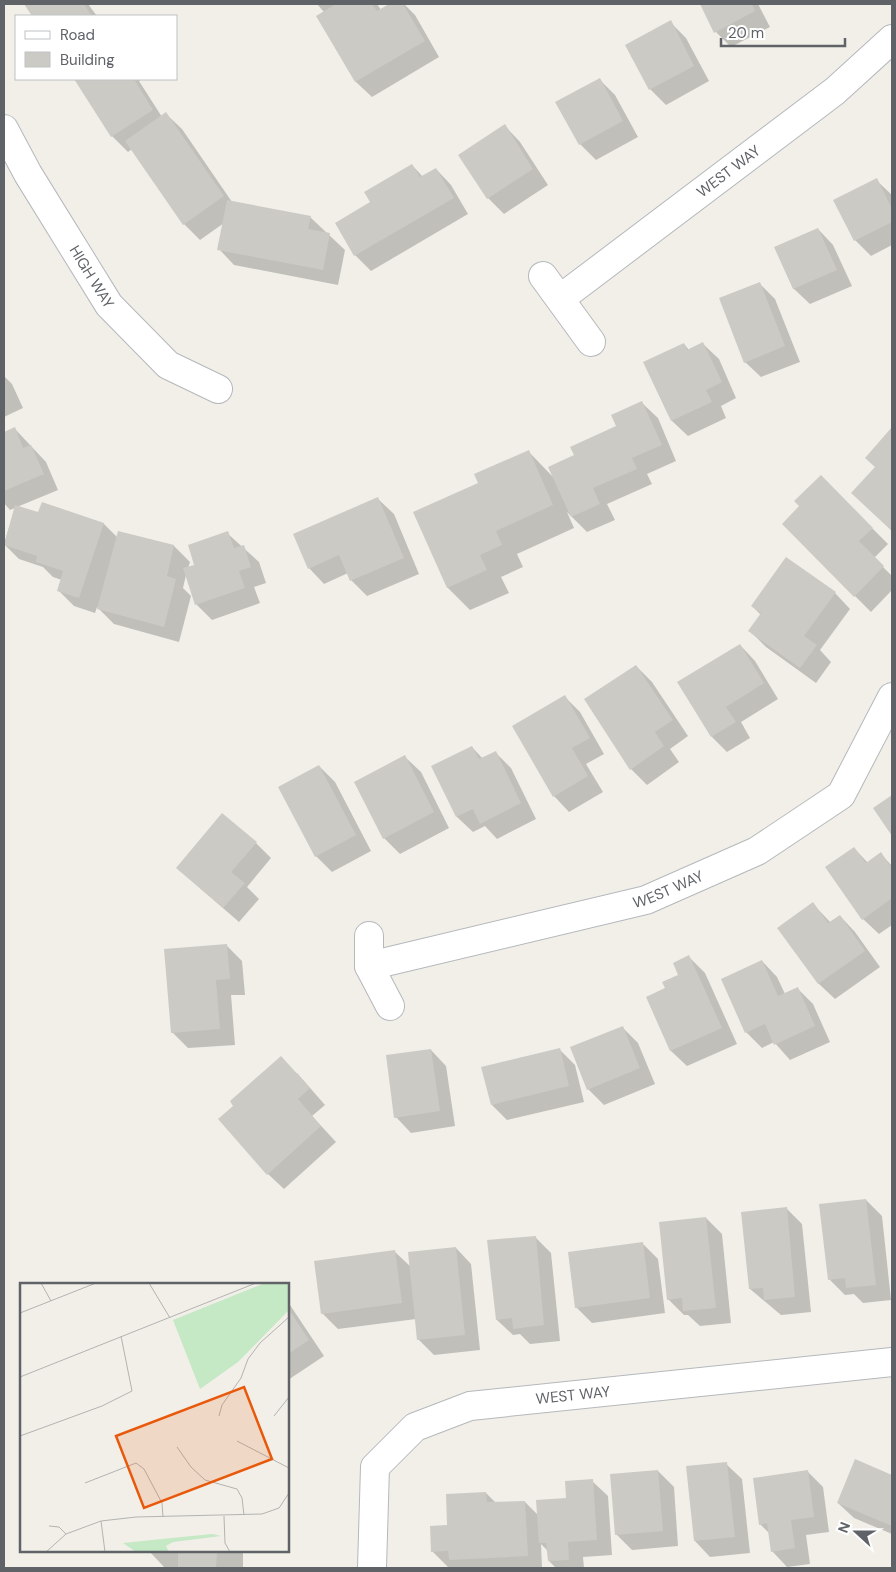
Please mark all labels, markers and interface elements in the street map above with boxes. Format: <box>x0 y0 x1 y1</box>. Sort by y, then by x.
legend <box>15 15 178 80</box>
scale bar <box>721 15 845 47</box>
text: 20 m <box>728 23 764 43</box>
text: Road <box>60 25 95 45</box>
text: Building <box>60 50 115 70</box>
street label: WEST WAY <box>693 141 765 202</box>
street label: HIGH WAY <box>65 242 119 312</box>
street label: WEST WAY <box>631 866 707 913</box>
inset map <box>20 1283 289 1552</box>
street label: WEST WAY <box>535 1381 612 1409</box>
north arrow <box>831 1507 881 1557</box>
text: N <box>834 1519 854 1535</box>

